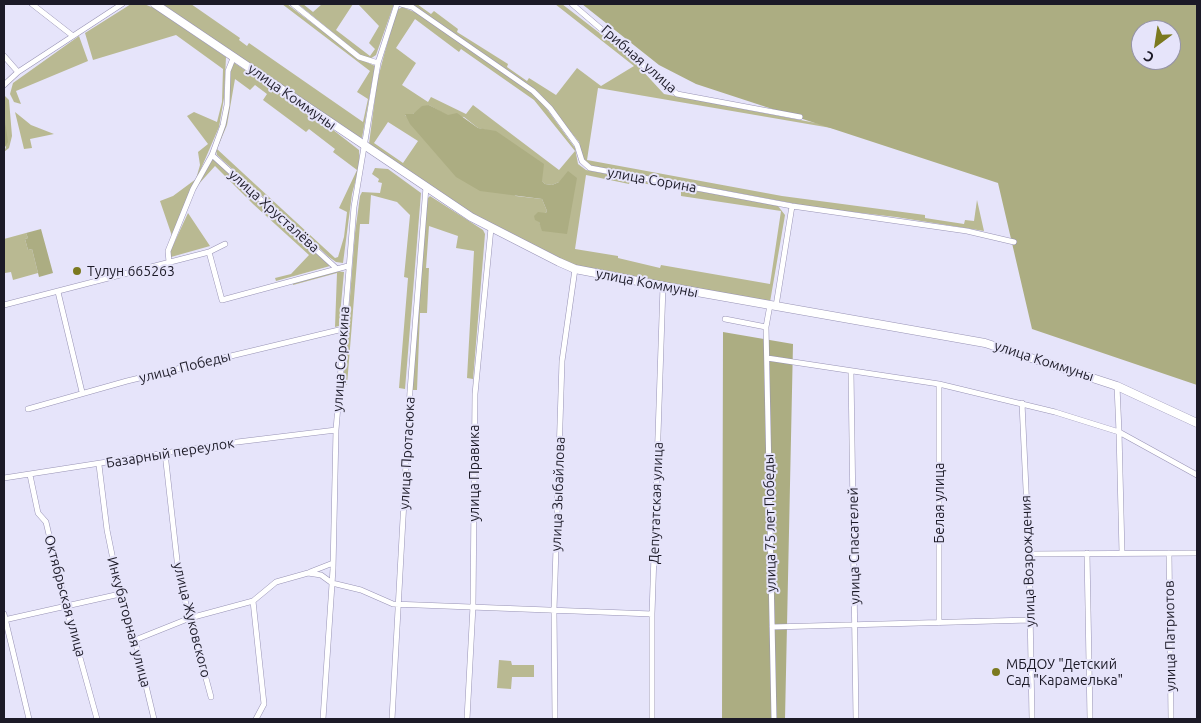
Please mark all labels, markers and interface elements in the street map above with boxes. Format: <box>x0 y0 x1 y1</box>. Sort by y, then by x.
north arrow <box>1131 20 1181 70</box>
street label: Грибная улица <box>598 22 680 96</box>
text: С <box>1141 48 1157 66</box>
street label: улица Коммуны <box>245 60 339 134</box>
street label: улица Сорина <box>606 164 698 196</box>
street label: улица Хрусталёва <box>225 166 323 256</box>
place label: Тулун 665263 <box>87 263 175 279</box>
marker: Тулун 665263 <box>71 265 83 277</box>
street label: улица Коммуны <box>594 265 700 301</box>
street label: улица Сорокина <box>329 306 353 412</box>
street label: улица Коммуны <box>992 337 1096 385</box>
street label: улица Победы <box>137 347 233 387</box>
street label: улица Протасюка <box>396 396 418 510</box>
street label: улица Правика <box>466 425 482 521</box>
street label: Базарный переулок <box>105 435 235 471</box>
street label: улица Зыбайлова <box>548 436 568 552</box>
street label: Депутатская улица <box>645 442 667 564</box>
street label: улица 75 лет Победы <box>760 454 780 592</box>
street label: Белая улица <box>931 463 947 543</box>
street label: улица Спасателей <box>845 487 863 605</box>
street label: улица Возрождения <box>1017 495 1039 627</box>
street label: Октябрьская улица <box>41 533 89 659</box>
street label: Инкубаторная улица <box>103 555 155 689</box>
street label: улица Жуковского <box>170 561 214 679</box>
street label: улица Патриотов <box>1161 580 1179 692</box>
place label: МБДОУ "Детский Сад "Карамелька" <box>1006 656 1123 689</box>
marker: МБДОУ "Детский Сад "Карамелька" <box>990 666 1002 678</box>

